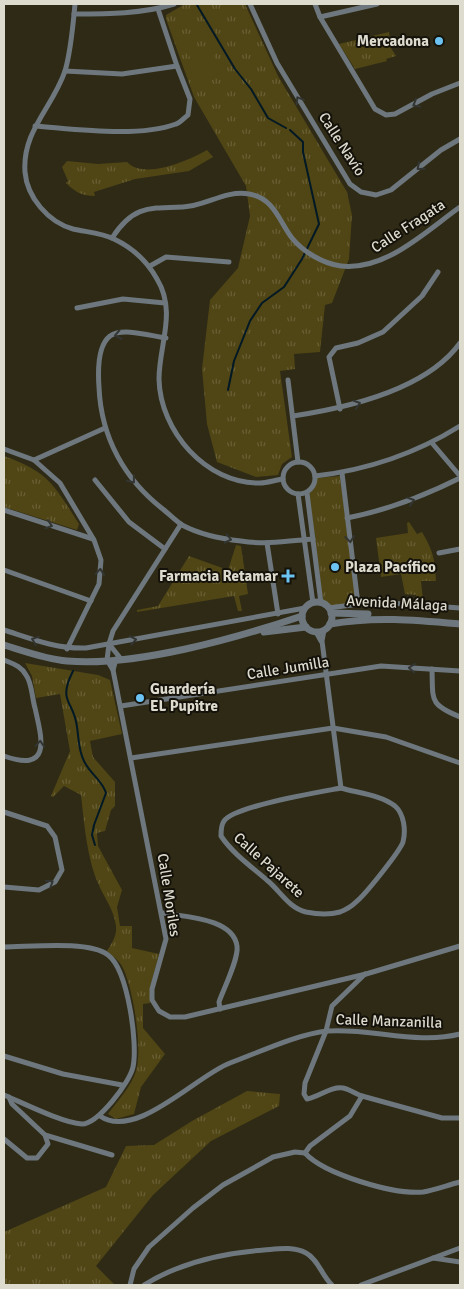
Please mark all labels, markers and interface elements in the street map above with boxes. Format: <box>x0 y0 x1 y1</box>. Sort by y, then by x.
place label: Mercadona <box>357 32 429 50</box>
marker: Mercadona <box>433 35 445 47</box>
one-way arrow <box>296 97 306 106</box>
one-way arrow <box>413 97 422 107</box>
street label: Calle Navío <box>315 109 369 179</box>
one-way arrow <box>417 161 426 169</box>
street label: Calle Fragata <box>368 195 448 257</box>
one-way arrow <box>114 329 122 339</box>
one-way arrow <box>353 399 361 409</box>
one-way arrow <box>127 474 136 483</box>
one-way arrow <box>406 496 415 506</box>
one-way arrow <box>44 519 53 529</box>
one-way arrow <box>223 533 232 544</box>
one-way arrow <box>344 535 355 543</box>
place label: Plaza Pacífico <box>345 558 436 576</box>
marker: Plaza Pacífico <box>329 561 341 573</box>
place label: Farmacia Retamar <box>159 567 278 585</box>
one-way arrow <box>94 568 105 576</box>
marker: Farmacia Retamar <box>282 570 294 582</box>
street label: Avenida Málaga <box>346 591 448 615</box>
one-way arrow <box>128 635 137 645</box>
one-way arrow <box>31 636 40 646</box>
street label: Calle Jumilla <box>246 653 330 683</box>
one-way arrow <box>407 662 415 673</box>
place label: Guardería EL Pupitre <box>150 680 218 715</box>
marker: Guardería EL Pupitre <box>134 692 146 704</box>
one-way arrow <box>35 739 46 747</box>
street label: Calle Pajarete <box>230 829 308 901</box>
street label: Calle Moriles <box>154 852 185 938</box>
one-way arrow <box>45 880 54 890</box>
street label: Calle Manzanilla <box>335 1010 443 1032</box>

